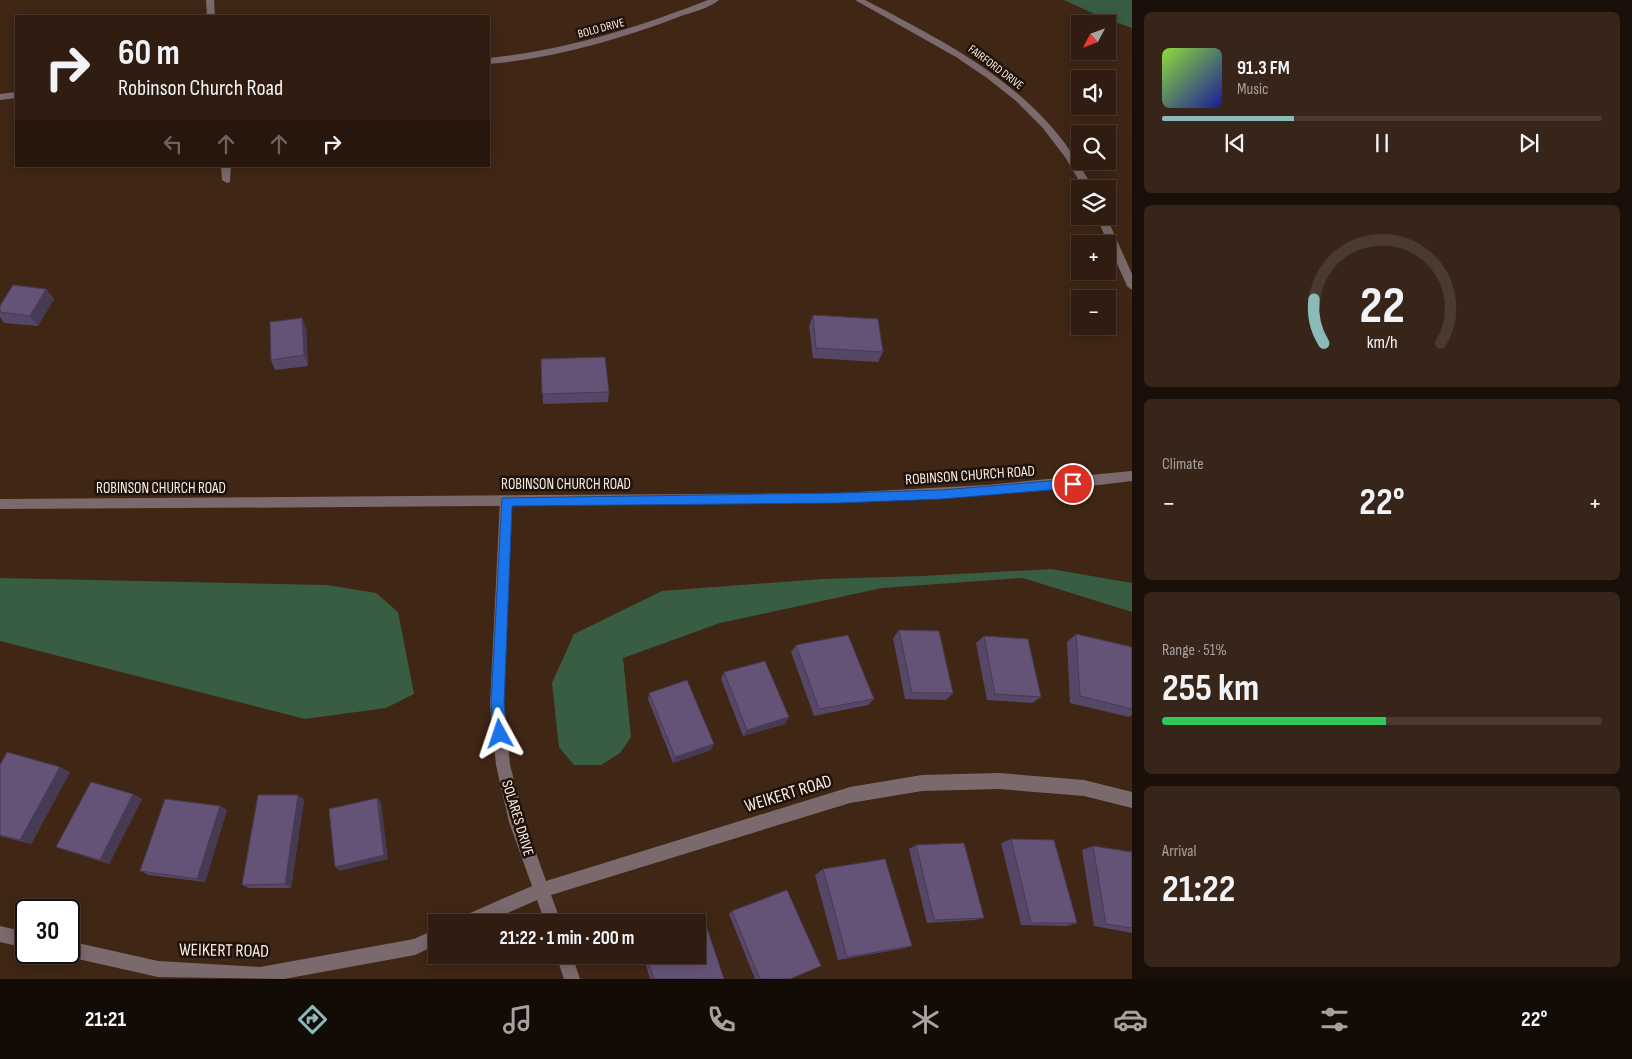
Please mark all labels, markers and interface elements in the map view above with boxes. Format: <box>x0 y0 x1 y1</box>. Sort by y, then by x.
street label: BOLO DRIVE <box>576 15 626 42</box>
north arrow <box>1071 15 1116 60</box>
map controls <box>1071 15 1116 335</box>
text: 60 m <box>118 32 180 75</box>
icon: right <box>35 35 100 100</box>
street label: FAIRFORD DRIVE <box>965 42 1026 93</box>
text: 91.3 FM <box>1237 57 1290 80</box>
button: sound <box>1071 70 1116 115</box>
text: Robinson Church Road <box>118 75 283 102</box>
text: Music <box>1237 80 1268 99</box>
button: search <box>1071 125 1116 170</box>
icon: previous <box>1221 129 1249 157</box>
icon: pause <box>1368 129 1396 157</box>
icon: next <box>1515 129 1543 157</box>
icon: left <box>159 130 187 158</box>
icon: ahead <box>212 130 240 158</box>
icon: ahead <box>265 130 293 158</box>
icon: right <box>318 130 346 158</box>
button: layers <box>1071 180 1116 225</box>
button: + <box>1071 235 1116 280</box>
text: 22 <box>1359 275 1405 338</box>
button: − <box>1071 290 1116 335</box>
text: km/h <box>1367 332 1397 353</box>
text: Climate <box>1162 455 1204 474</box>
street label: ROBINSON CHURCH ROAD <box>905 461 1035 490</box>
pin <box>1052 463 1094 505</box>
icon: arrive <box>1059 470 1087 498</box>
street label: ROBINSON CHURCH ROAD <box>501 475 631 494</box>
street label: ROBINSON CHURCH ROAD <box>96 479 226 498</box>
text: 22° <box>1359 480 1405 525</box>
text: − <box>1162 487 1176 520</box>
text: + <box>1588 487 1602 520</box>
text: Range · 51% <box>1162 641 1227 660</box>
text: 255 km <box>1162 666 1259 711</box>
position arrow <box>473 707 525 759</box>
street label: WEIKERT ROAD <box>742 770 834 817</box>
street label: SOLARES DRIVE <box>497 778 538 858</box>
text: Arrival <box>1162 842 1196 861</box>
text: 21:22 <box>1162 867 1235 912</box>
speed limit sign: 30 <box>15 899 80 964</box>
text: 21:22 · 1 min · 200 m <box>500 927 634 950</box>
street label: WEIKERT ROAD <box>179 939 269 962</box>
icon: directions <box>295 1002 330 1037</box>
icon: music <box>500 1002 535 1037</box>
icon: phone <box>704 1002 739 1037</box>
icon: climate <box>908 1002 943 1037</box>
icon: car <box>1113 1002 1148 1037</box>
icon: filters <box>1317 1002 1352 1037</box>
text: 21:21 <box>85 1006 126 1033</box>
text: 22° <box>1521 1006 1547 1033</box>

